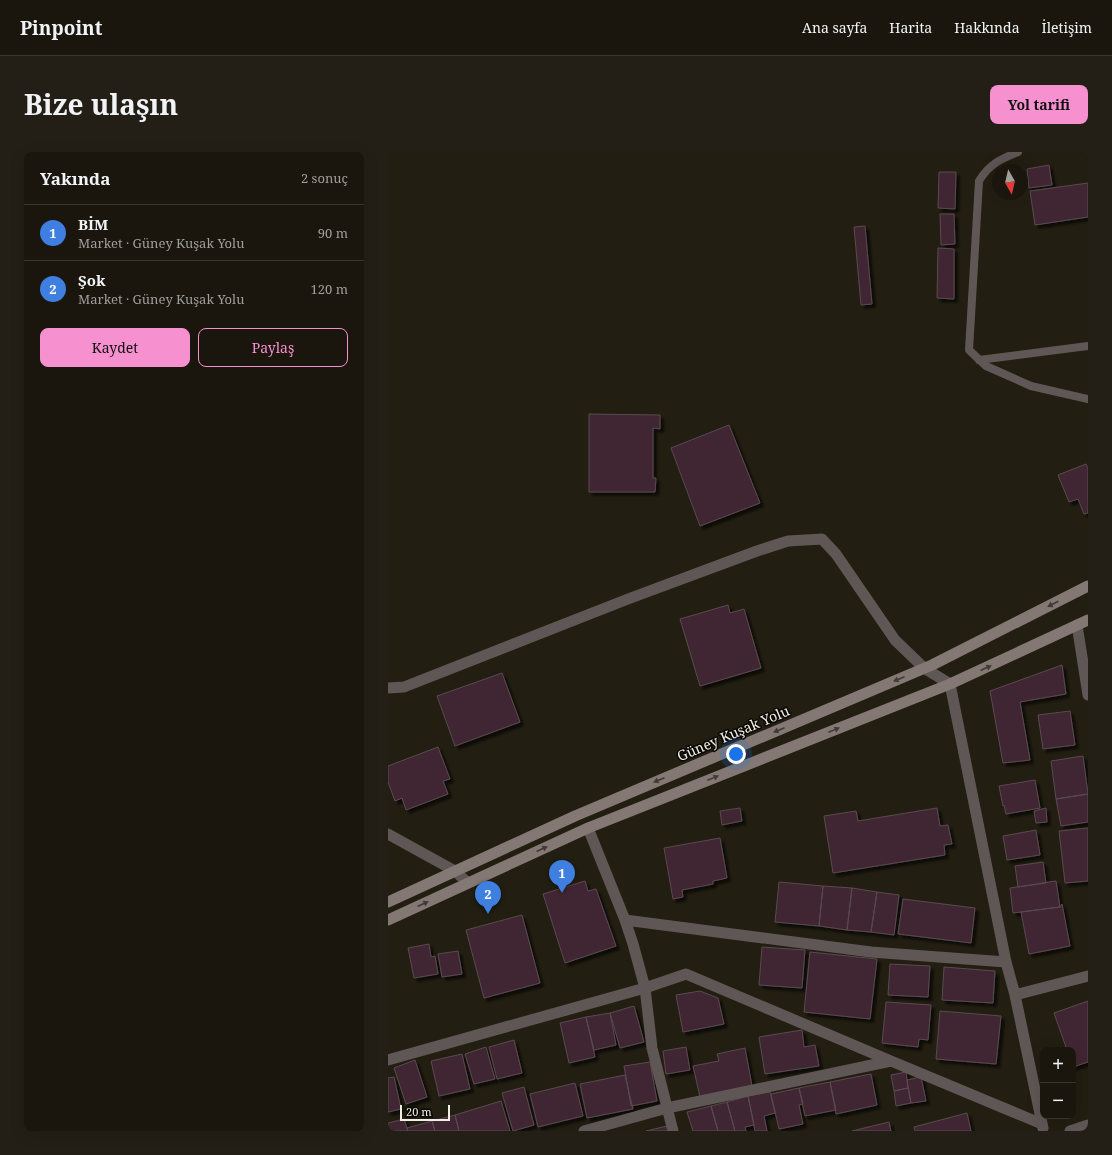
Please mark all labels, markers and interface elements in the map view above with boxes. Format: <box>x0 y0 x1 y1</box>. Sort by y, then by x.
text: Pinpoint <box>20 15 102 41</box>
text: Ana sayfa <box>802 18 867 37</box>
text: Harita <box>889 18 932 37</box>
text: Hakkında <box>954 18 1020 37</box>
text: İletişim <box>1042 18 1092 37</box>
text: Bize ulaşın <box>24 85 178 123</box>
button: Yol tarifi <box>990 85 1088 124</box>
north arrow <box>992 164 1028 200</box>
text: Yakında <box>40 167 110 190</box>
text: 2 sonuç <box>301 169 348 187</box>
text: BİM <box>78 214 108 234</box>
text: 1 <box>49 224 57 242</box>
text: 90 m <box>318 224 348 242</box>
text: Market · Güney Kuşak Yolu <box>78 234 244 252</box>
text: Şok <box>78 270 105 290</box>
text: 2 <box>49 280 57 298</box>
text: 120 m <box>311 280 348 298</box>
text: Market · Güney Kuşak Yolu <box>78 290 244 308</box>
button: Kaydet <box>40 328 190 367</box>
button: Paylaş <box>198 328 348 367</box>
one-way arrow <box>1047 601 1059 607</box>
one-way arrow <box>980 665 991 671</box>
one-way arrow <box>893 676 904 682</box>
street label: Güney Kuşak Yolu <box>674 701 792 765</box>
one-way arrow <box>772 727 784 733</box>
one-way arrow <box>829 727 841 733</box>
your location <box>726 744 746 764</box>
one-way arrow <box>708 775 720 781</box>
one-way arrow <box>653 778 665 784</box>
one-way arrow <box>536 846 547 852</box>
pin: 1 <box>549 860 575 893</box>
pin: 2 <box>475 881 501 914</box>
one-way arrow <box>418 901 429 907</box>
map controls <box>1040 1047 1076 1119</box>
button: + <box>1040 1047 1076 1083</box>
button: − <box>1040 1083 1076 1119</box>
scale bar <box>400 1103 450 1122</box>
text: 20 m <box>406 1104 432 1119</box>

